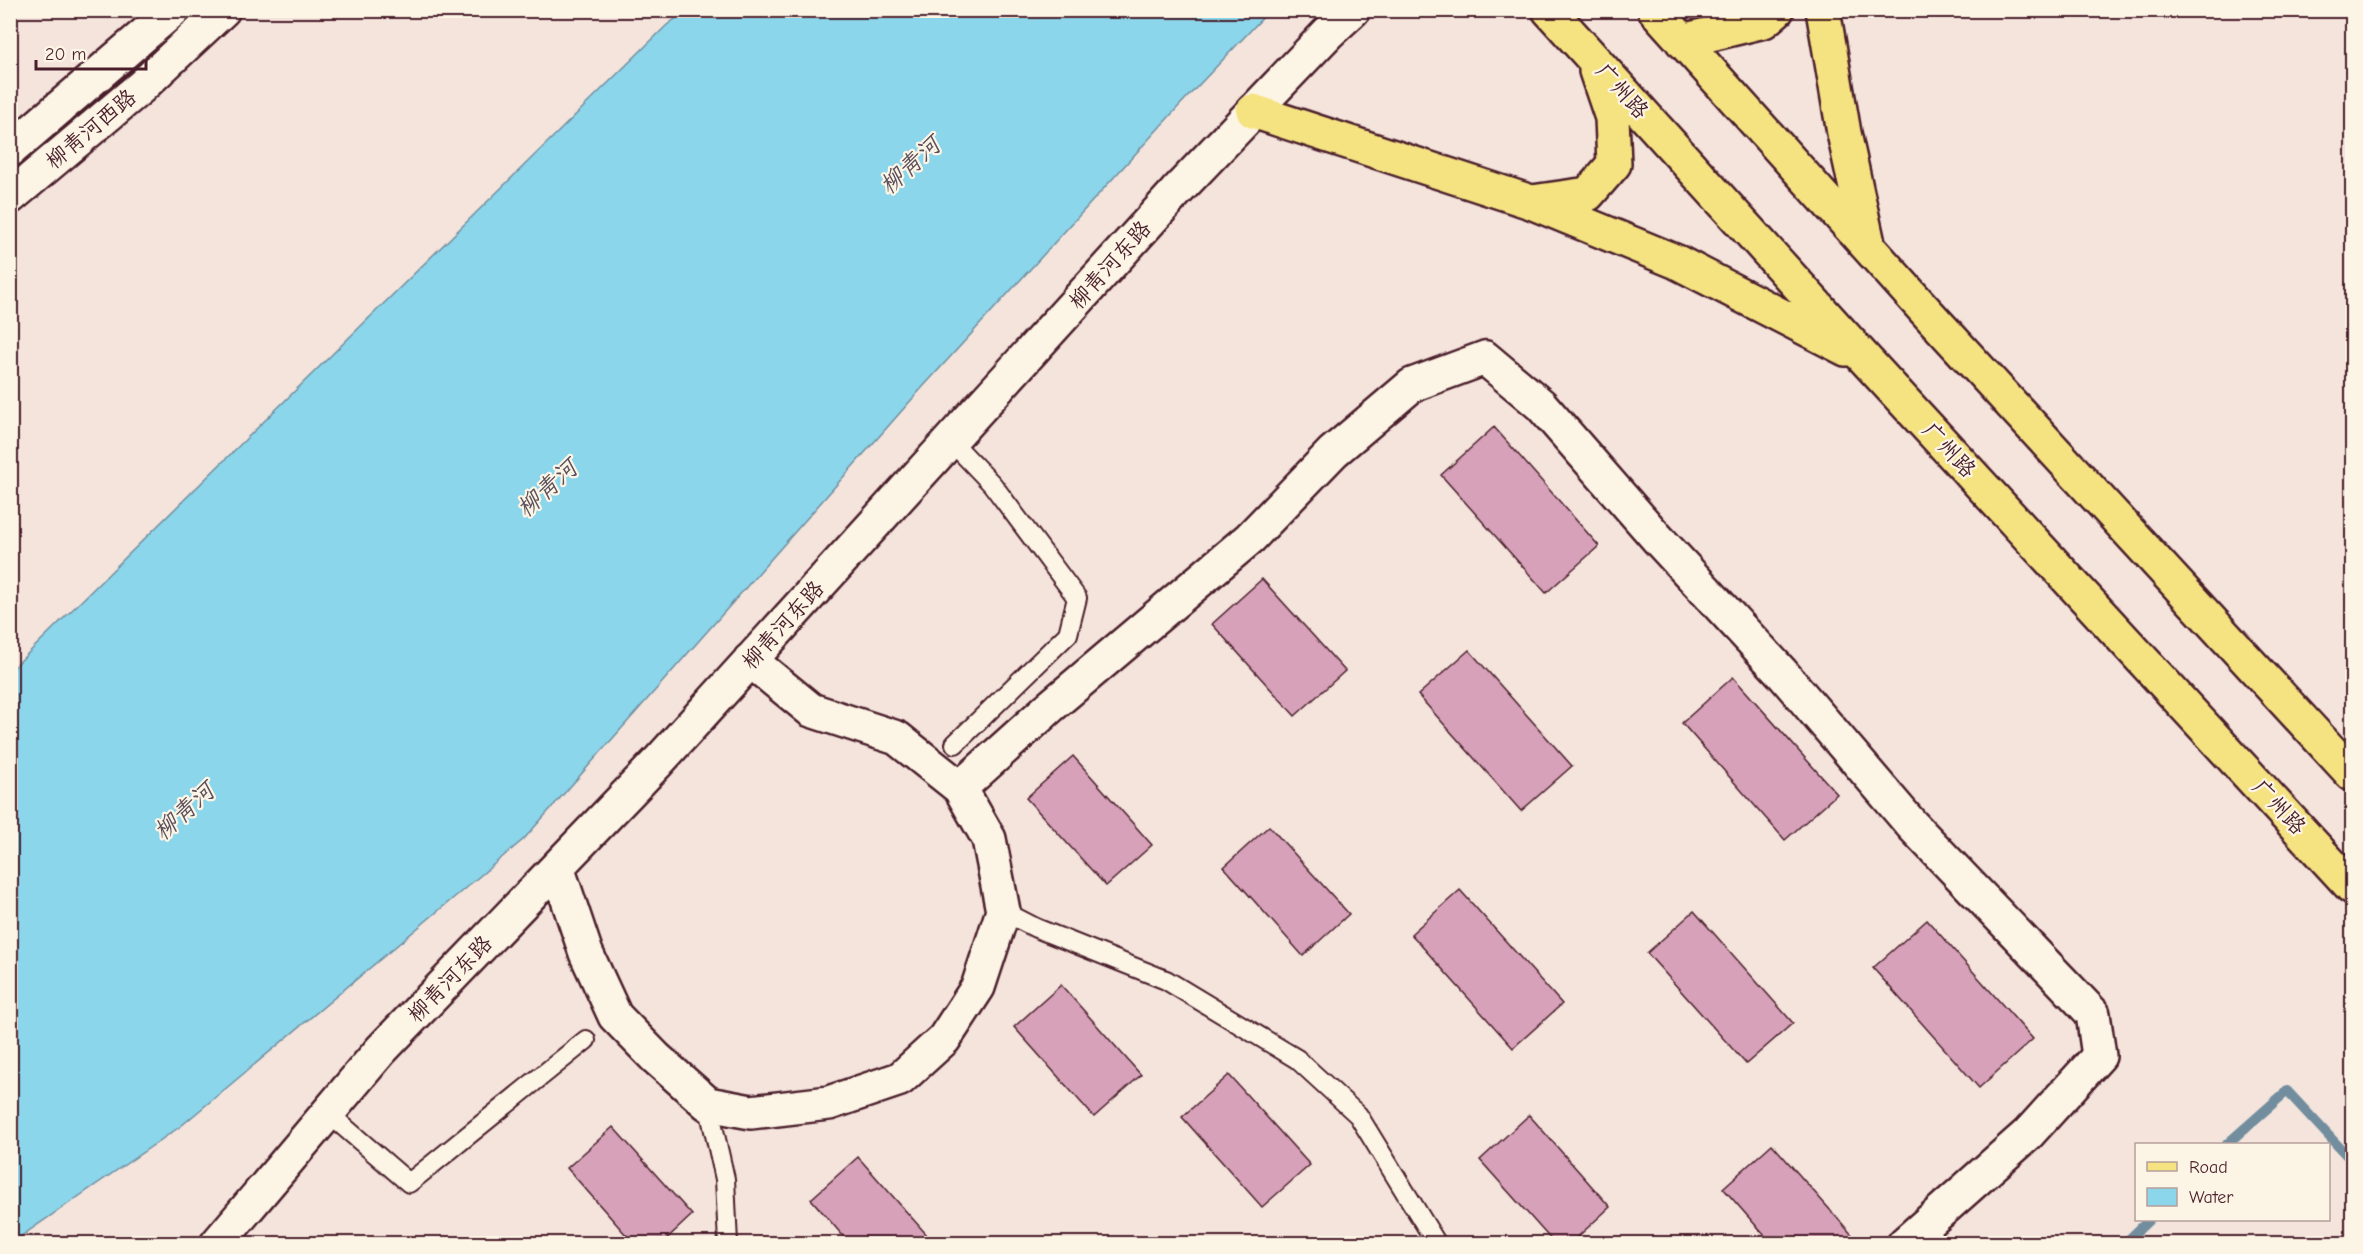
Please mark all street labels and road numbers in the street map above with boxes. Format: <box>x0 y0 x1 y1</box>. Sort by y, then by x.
street label: 广州路 <box>1590 58 1654 124</box>
street label: 柳青河西路 <box>41 84 141 174</box>
street label: 柳青河东路 <box>1064 215 1156 315</box>
street label: 广州路 <box>1917 417 1981 483</box>
street label: 柳青河东路 <box>737 575 829 675</box>
street label: 广州路 <box>2247 774 2311 840</box>
street label: 柳青河东路 <box>402 930 498 1028</box>

